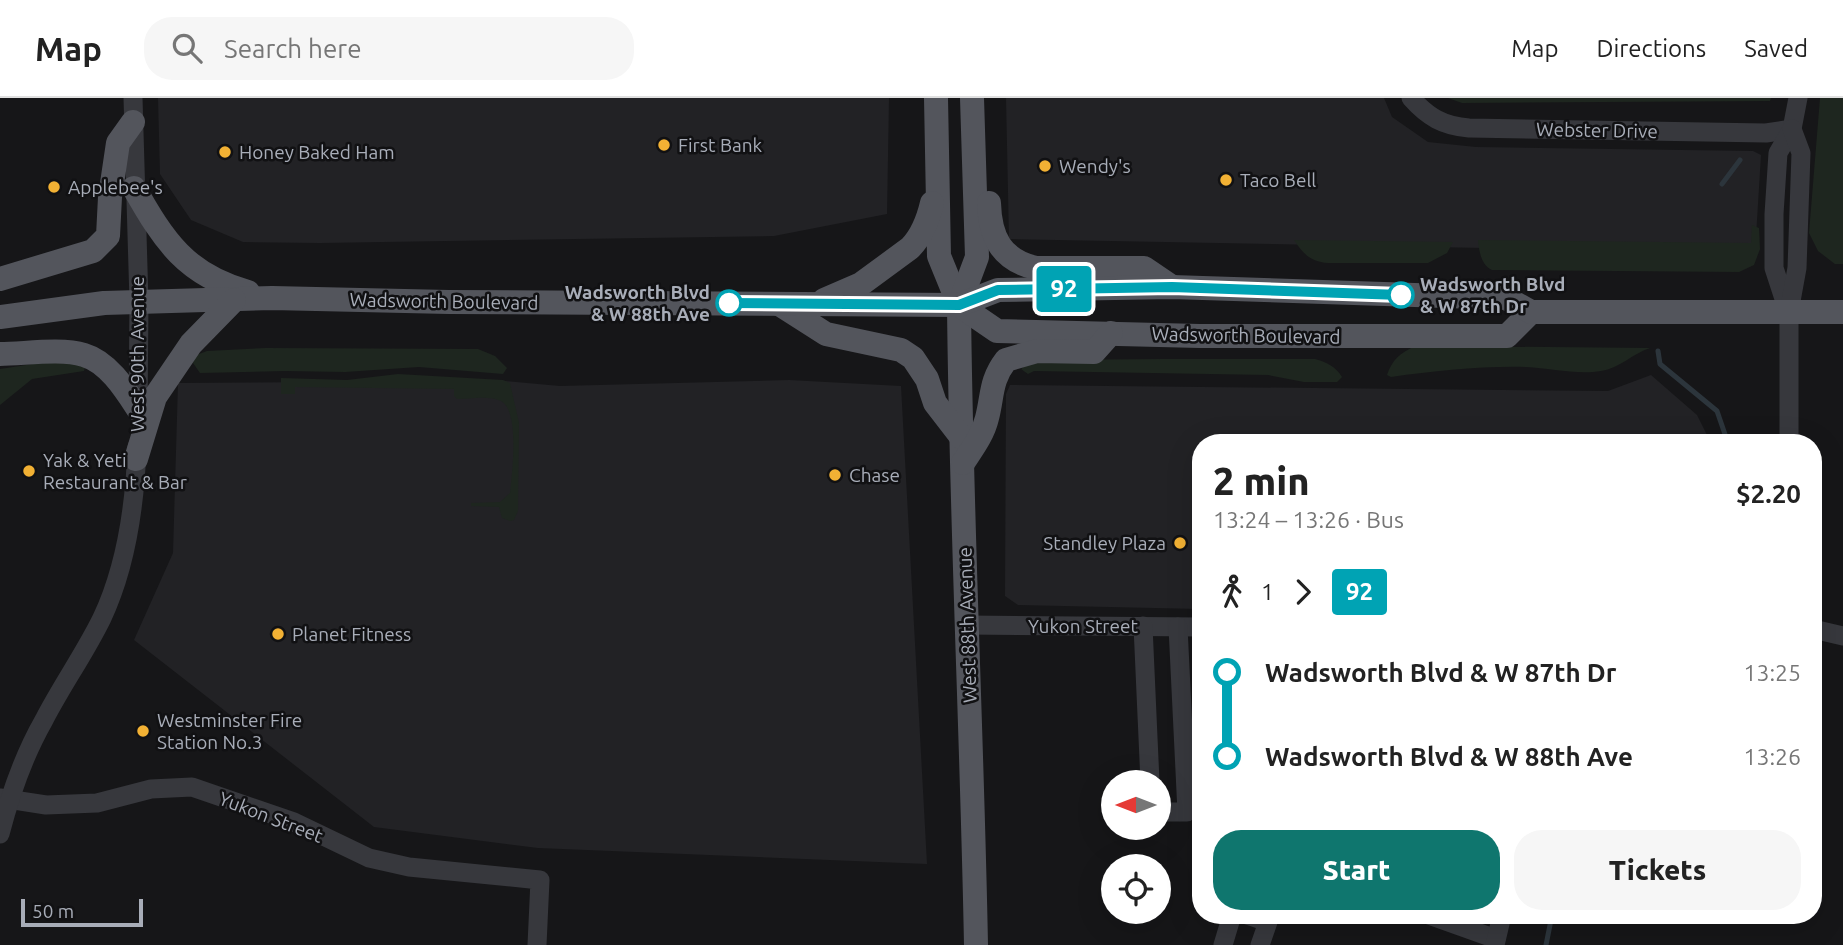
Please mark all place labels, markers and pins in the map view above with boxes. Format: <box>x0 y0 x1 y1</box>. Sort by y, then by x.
place label: First Bank <box>678 134 763 156</box>
marker: First Bank <box>656 137 672 153</box>
place label: Honey Baked Ham <box>239 141 395 163</box>
marker: Honey Baked Ham <box>217 144 233 160</box>
place label: Wendy's <box>1059 155 1131 177</box>
marker: Wendy's <box>1037 158 1053 174</box>
place label: Taco Bell <box>1240 169 1316 191</box>
marker: Taco Bell <box>1218 172 1234 188</box>
place label: Applebee's <box>68 176 163 198</box>
marker: Applebee's <box>46 179 62 195</box>
place label: Wadsworth Blvd & W 87th Dr <box>1420 273 1565 317</box>
place label: Wadsworth Blvd & W 88th Ave <box>565 281 710 325</box>
marker: Wadsworth Blvd & W 87th Dr <box>1388 282 1414 308</box>
marker: Wadsworth Blvd & W 88th Ave <box>716 290 742 316</box>
place label: Yak & Yeti Restaurant & Bar <box>43 449 187 493</box>
marker: Yak & Yeti Restaurant & Bar <box>21 463 37 479</box>
place label: Chase <box>849 464 900 486</box>
marker: Chase <box>827 467 843 483</box>
place label: Standley Plaza <box>1043 532 1166 554</box>
marker: Standley Plaza <box>1172 535 1188 551</box>
place label: Planet Fitness <box>292 623 411 645</box>
marker: Planet Fitness <box>270 626 286 642</box>
place label: Westminster Fire Station No.3 <box>157 709 302 753</box>
marker: Westminster Fire Station No.3 <box>135 723 151 739</box>

